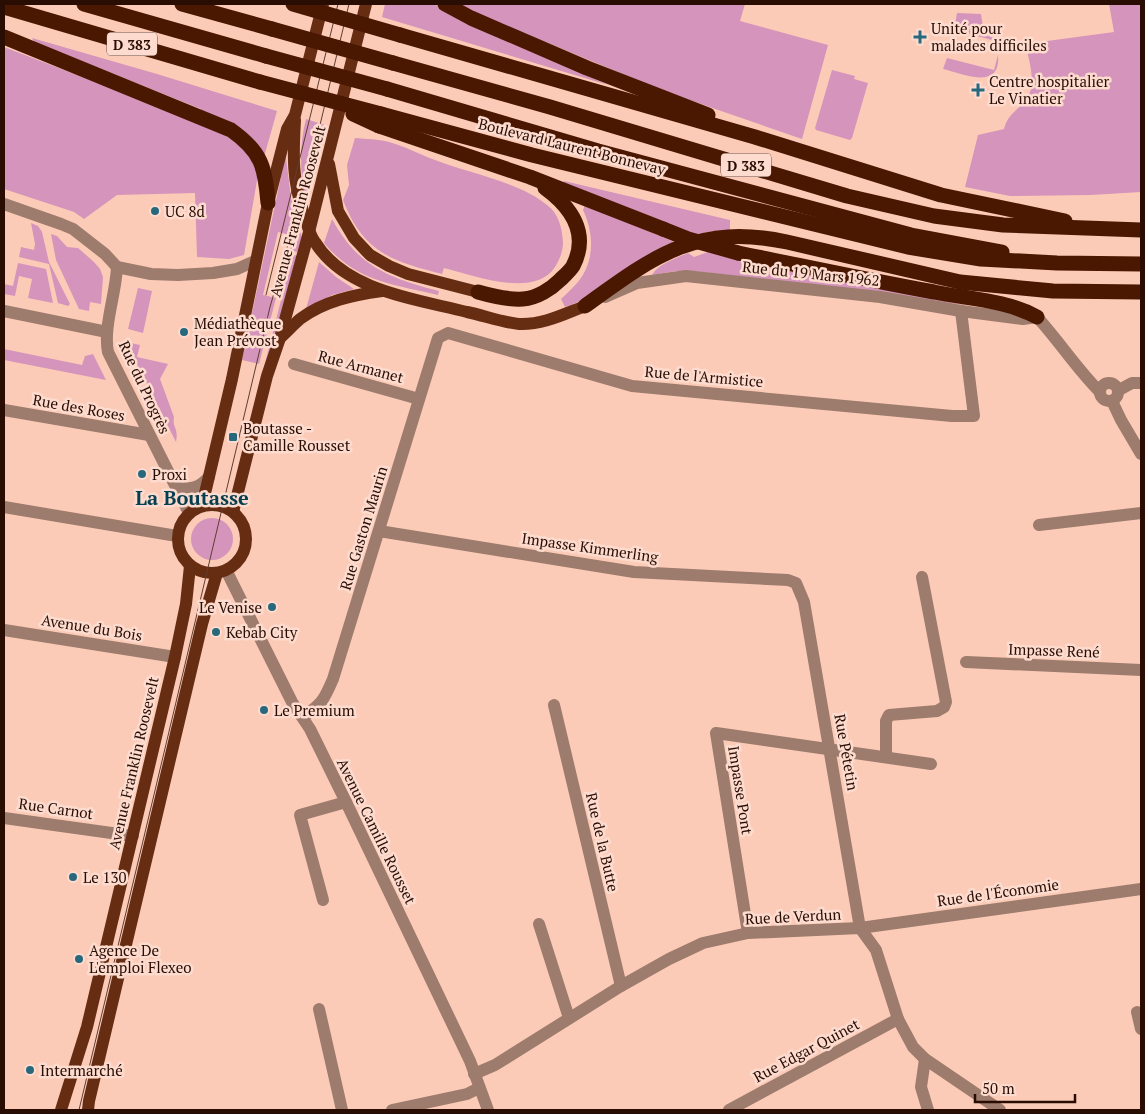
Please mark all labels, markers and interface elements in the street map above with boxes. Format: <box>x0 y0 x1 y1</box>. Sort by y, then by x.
place label: Unité pour malades difficiles <box>931 18 1047 55</box>
marker: Unité pour malades difficiles <box>913 30 927 44</box>
road number: D 383 <box>107 33 157 56</box>
place label: Centre hospitalier Le Vinatier <box>989 71 1110 108</box>
marker: Centre hospitalier Le Vinatier <box>971 83 985 97</box>
street label: Boulevard Laurent Bonnevay <box>476 113 668 179</box>
street label: Avenue Franklin Roosevelt <box>264 122 330 299</box>
road number: D 383 <box>721 154 771 176</box>
place label: UC 8d <box>165 201 205 221</box>
marker: UC 8d <box>149 205 161 217</box>
street label: Rue du 19 Mars 1962 <box>741 256 881 290</box>
place label: Médiathèque Jean Prévost <box>194 313 281 350</box>
marker: Médiathèque Jean Prévost <box>178 326 190 338</box>
street label: Rue du Progrès <box>115 337 175 437</box>
street label: Rue Armanet <box>316 345 406 387</box>
street label: Rue de l'Armistice <box>644 361 764 391</box>
street label: Rue des Roses <box>31 389 127 425</box>
place label: Boutasse - Camille Rousset <box>243 418 351 455</box>
marker: Boutasse - Camille Rousset <box>227 431 239 443</box>
place label: Proxi <box>152 464 187 484</box>
street label: Rue Gaston Maurin <box>335 464 391 592</box>
marker: Proxi <box>136 468 148 480</box>
district label: La Boutasse <box>135 484 249 511</box>
street label: Impasse Kimmerling <box>520 528 661 567</box>
place label: Le Venise <box>199 597 262 617</box>
marker: Le Venise <box>266 601 278 613</box>
street label: Avenue du Bois <box>40 609 144 645</box>
place label: Kebab City <box>226 622 298 642</box>
marker: Kebab City <box>210 626 222 638</box>
street label: Impasse René <box>1008 638 1100 662</box>
street label: Avenue Franklin Roosevelt <box>103 674 163 852</box>
place label: Le Premium <box>274 700 355 720</box>
marker: Le Premium <box>258 704 270 716</box>
street label: Rue Pétetin <box>830 712 864 792</box>
street label: Impasse Pont <box>724 744 758 836</box>
street label: Avenue Camille Rousset <box>333 755 421 908</box>
street label: Rue de la Butte <box>582 790 624 894</box>
street label: Rue Carnot <box>17 793 95 823</box>
place label: Le 130 <box>83 867 126 887</box>
marker: Le 130 <box>67 871 79 883</box>
street label: Rue de l'Économie <box>936 874 1060 910</box>
street label: Rue de Verdun <box>744 903 842 929</box>
place label: Agence De L'emploi Flexeo <box>89 940 192 977</box>
marker: Agence De L'emploi Flexeo <box>73 953 85 965</box>
street label: Rue Edgar Quinet <box>749 1013 863 1086</box>
place label: Intermarché <box>40 1060 123 1080</box>
marker: Intermarché <box>24 1064 36 1076</box>
scale bar <box>975 1072 1075 1104</box>
text: 50 m <box>982 1078 1015 1098</box>

